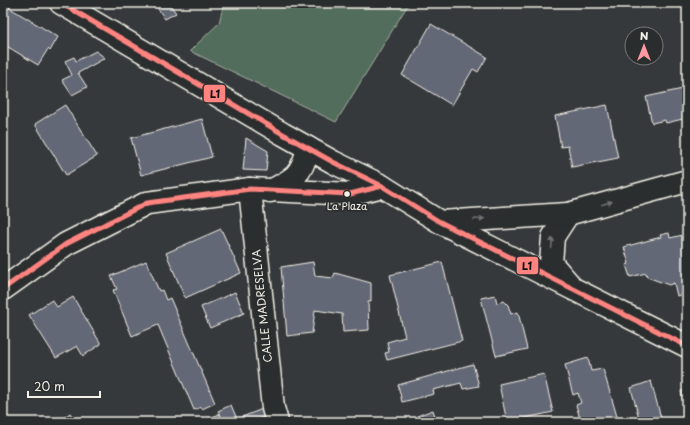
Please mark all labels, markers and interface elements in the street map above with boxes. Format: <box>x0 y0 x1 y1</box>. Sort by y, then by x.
north arrow <box>624 26 664 66</box>
text: N <box>640 27 649 44</box>
line badge: L1 <box>203 84 226 103</box>
text: L1 <box>210 85 221 102</box>
marker: La Plaza <box>342 189 352 199</box>
place label: La Plaza <box>327 198 368 213</box>
one-way arrow <box>602 200 614 206</box>
one-way arrow <box>473 216 485 223</box>
one-way arrow <box>549 237 556 249</box>
street label: CALLE MADRESELVA <box>247 249 276 363</box>
line badge: L1 <box>516 256 539 275</box>
text: L1 <box>522 257 533 274</box>
scale bar <box>28 373 100 399</box>
text: 20 m <box>34 377 65 395</box>

